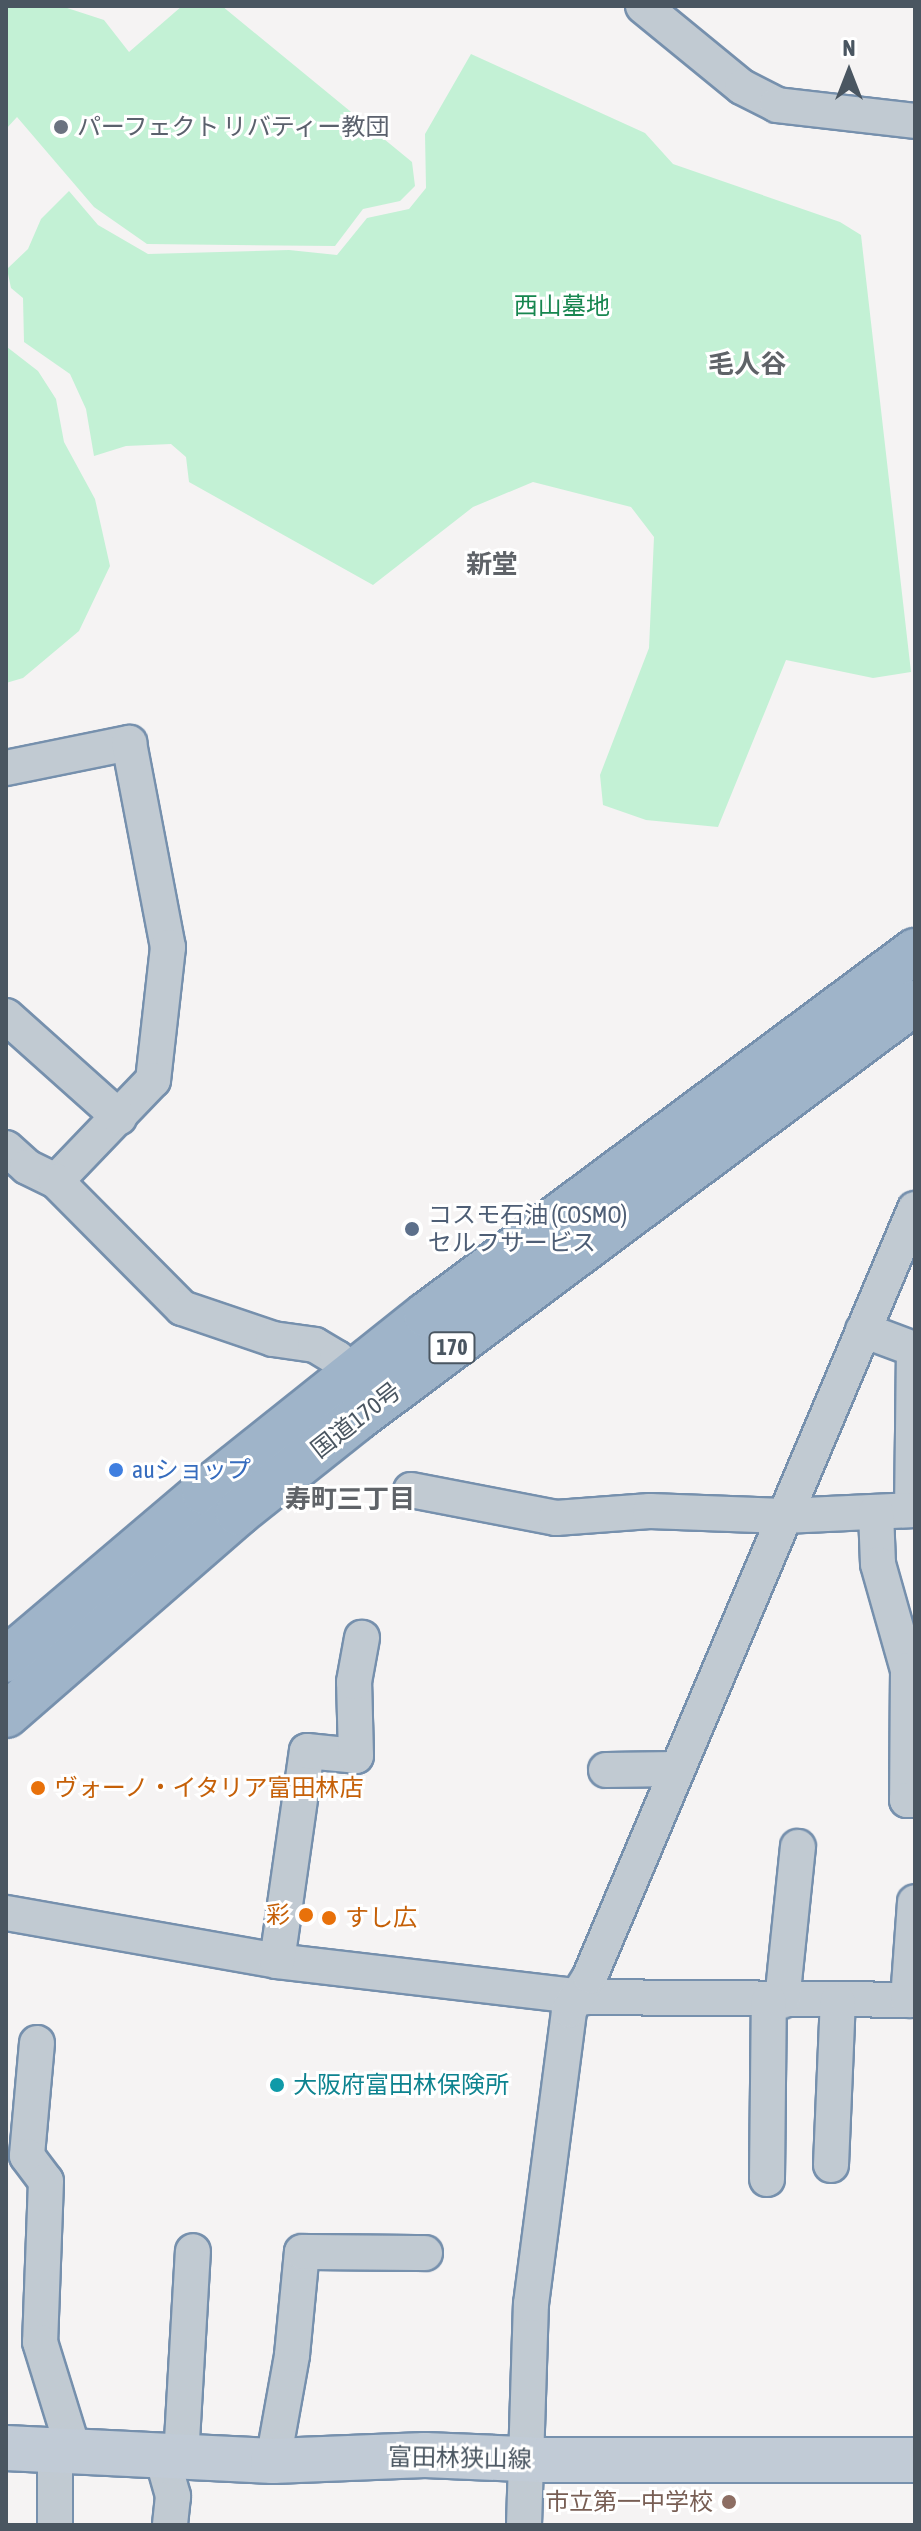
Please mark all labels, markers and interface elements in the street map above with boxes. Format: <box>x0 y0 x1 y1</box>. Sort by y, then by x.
north arrow <box>809 32 889 112</box>
text: N <box>843 35 855 61</box>
place label: パーフェクト リバティー教団 <box>77 113 392 141</box>
marker: パーフェクト リバティー教団 <box>52 118 70 136</box>
park label: 西山墓地 <box>514 292 610 320</box>
district label: 毛人谷 <box>708 349 786 381</box>
district label: 新堂 <box>466 549 518 581</box>
place label: コスモ石油 (COSMO) セルフサービス <box>428 1201 627 1257</box>
marker: コスモ石油 (COSMO) セルフサービス <box>403 1220 421 1238</box>
road number: 170 <box>428 1330 476 1366</box>
street label: 国道170号 <box>305 1376 407 1464</box>
place label: auショップ <box>132 1456 251 1484</box>
marker: auショップ <box>107 1461 125 1479</box>
district label: 寿町三丁目 <box>285 1484 415 1516</box>
place label: ヴォーノ・イタリア富田林店 <box>54 1774 366 1802</box>
marker: ヴォーノ・イタリア富田林店 <box>29 1779 47 1797</box>
place label: 彩 <box>266 1901 290 1929</box>
place label: すし広 <box>345 1904 417 1932</box>
marker: 彩 <box>297 1906 315 1924</box>
marker: すし広 <box>320 1909 338 1927</box>
place label: 大阪府富田林保険所 <box>293 2071 509 2099</box>
marker: 大阪府富田林保険所 <box>268 2076 286 2094</box>
street label: 富田林狭山線 <box>388 2442 532 2474</box>
place label: 市立第一中学校 <box>545 2488 713 2516</box>
marker: 市立第一中学校 <box>720 2493 738 2511</box>

